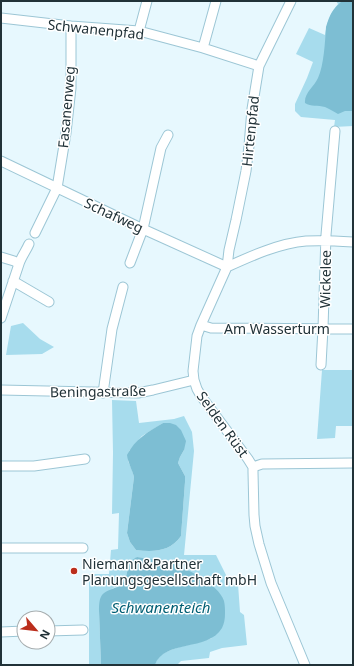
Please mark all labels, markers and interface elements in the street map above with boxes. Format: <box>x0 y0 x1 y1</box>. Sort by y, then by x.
street label: Schwanenpfad <box>47 14 145 44</box>
street label: Fasanenweg <box>53 65 79 149</box>
street label: Hirtenpfad <box>237 95 263 167</box>
street label: Schafweg <box>81 193 147 237</box>
street label: Wickelee <box>315 250 335 308</box>
street label: Am Wasserturm <box>224 319 330 338</box>
street label: Beningastraße <box>50 381 146 401</box>
street label: Selden Rüst <box>193 387 253 461</box>
place label: Niemann&Partner Planungsgesellschaft mbH <box>82 554 257 589</box>
marker: Niemann&Partner Planungsgesellschaft mbH <box>69 566 79 576</box>
water label: Schwanenteich <box>111 597 211 617</box>
north arrow <box>16 610 56 650</box>
text: N <box>37 627 54 642</box>

